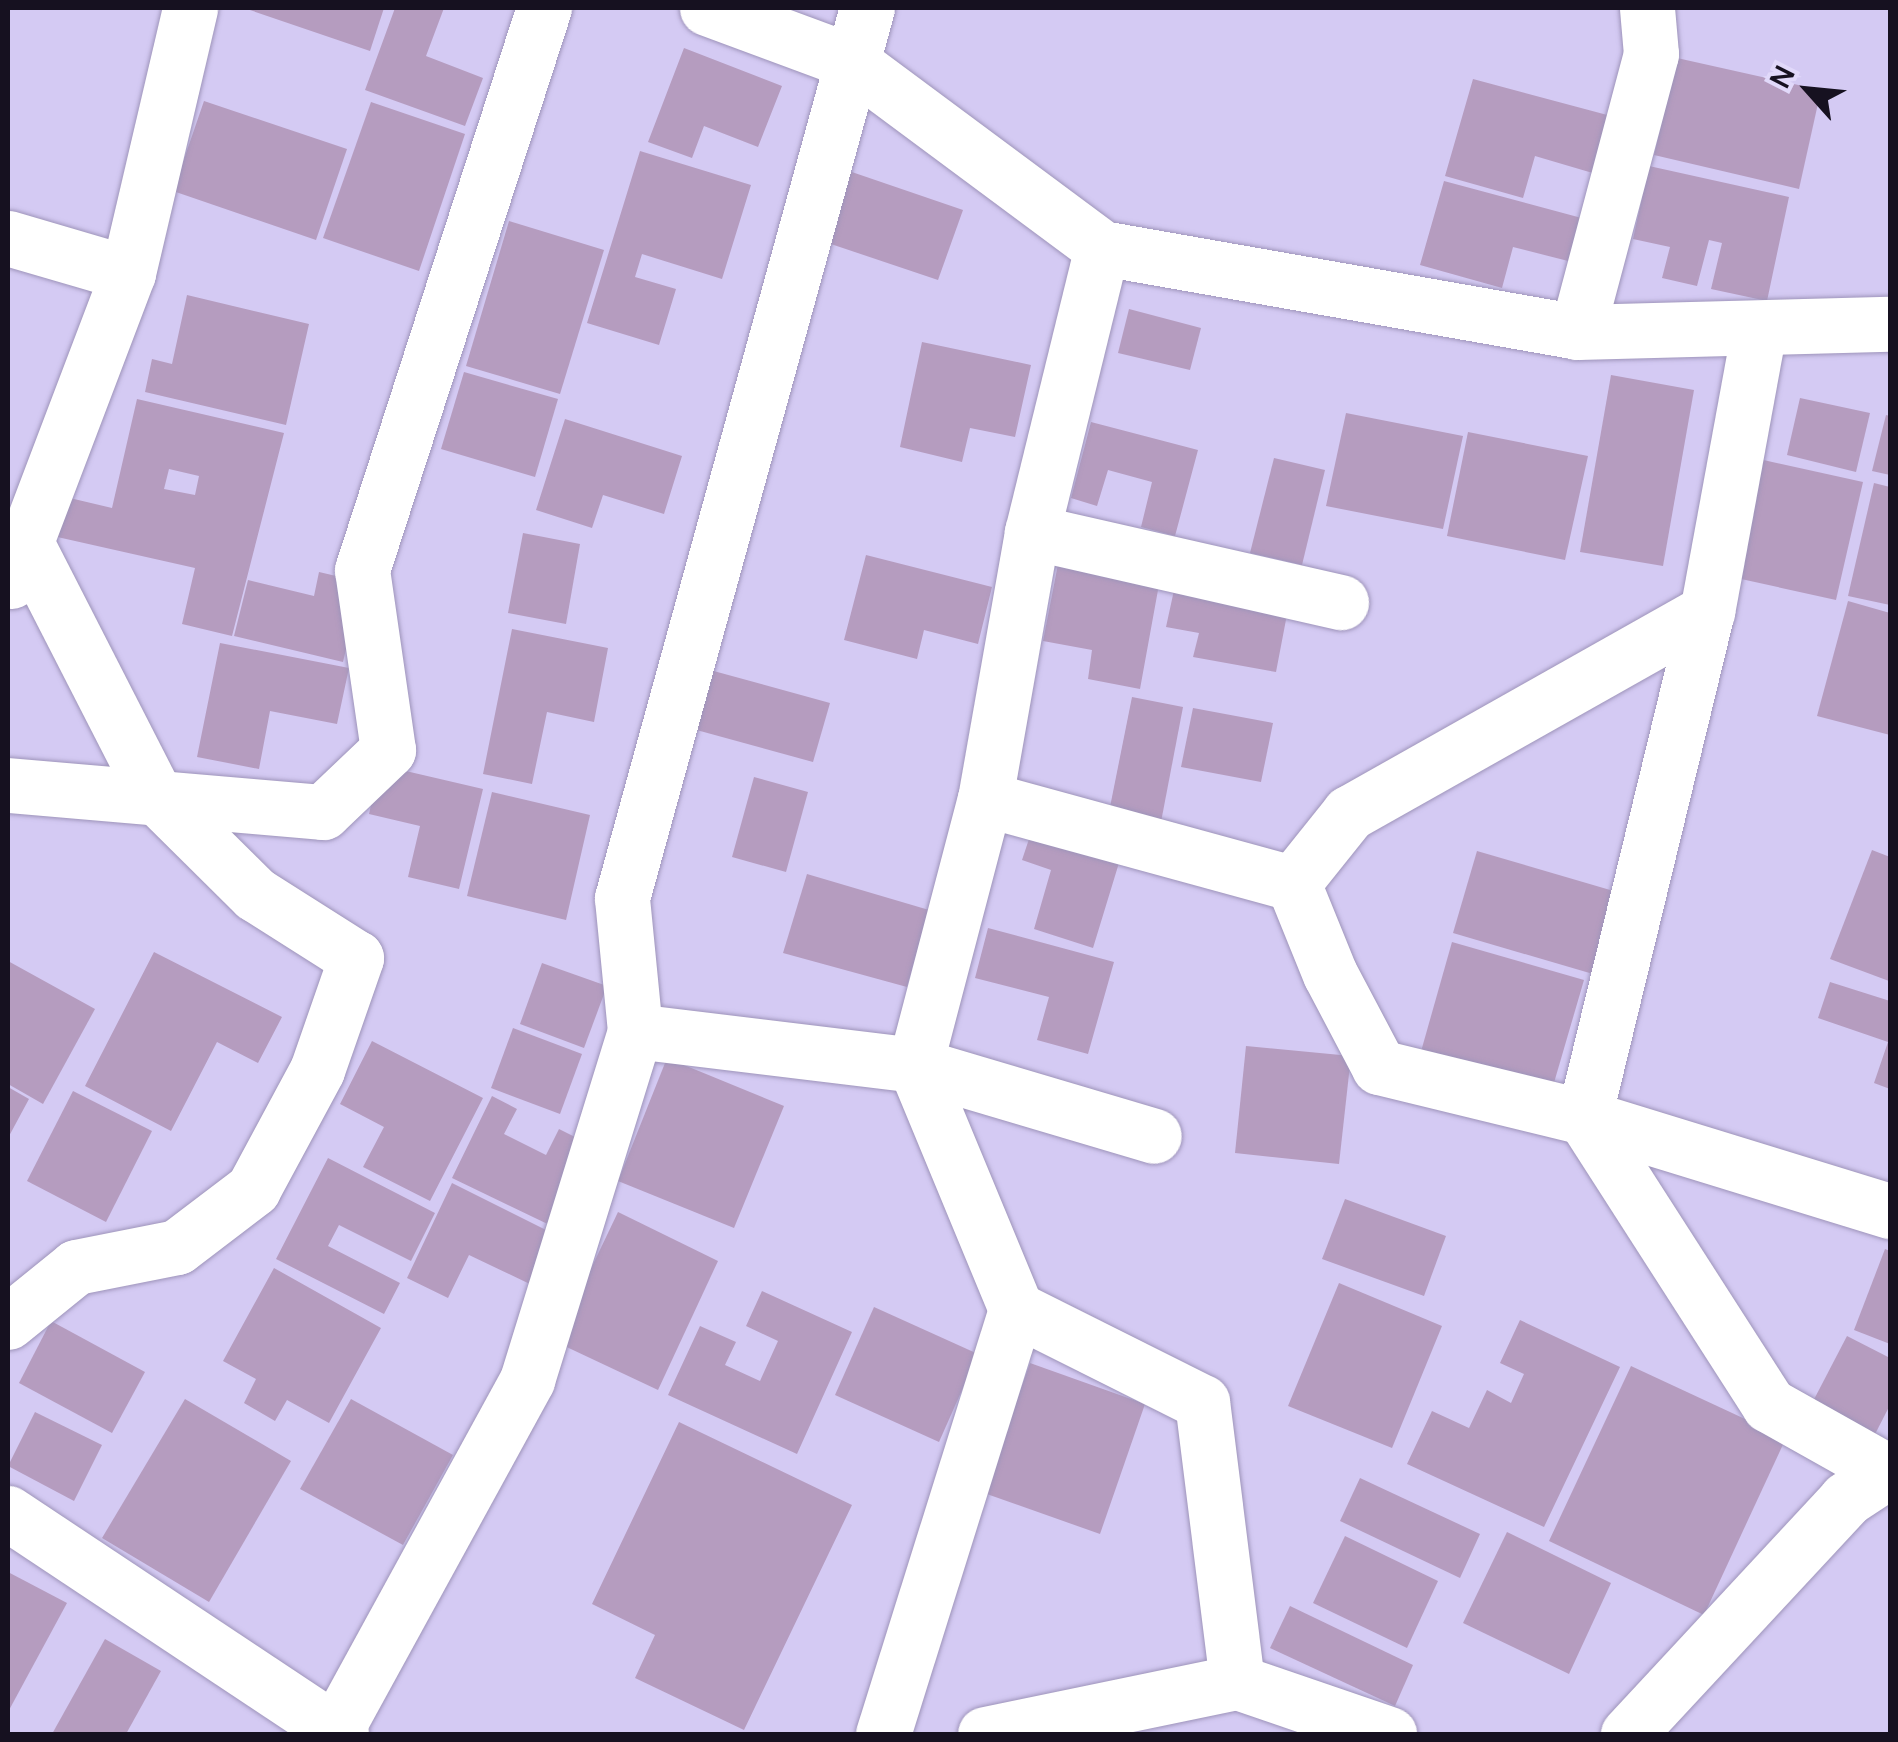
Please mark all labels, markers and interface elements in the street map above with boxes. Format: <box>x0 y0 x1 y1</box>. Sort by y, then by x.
north arrow <box>1758 40 1858 140</box>
text: N <box>1760 59 1803 94</box>

